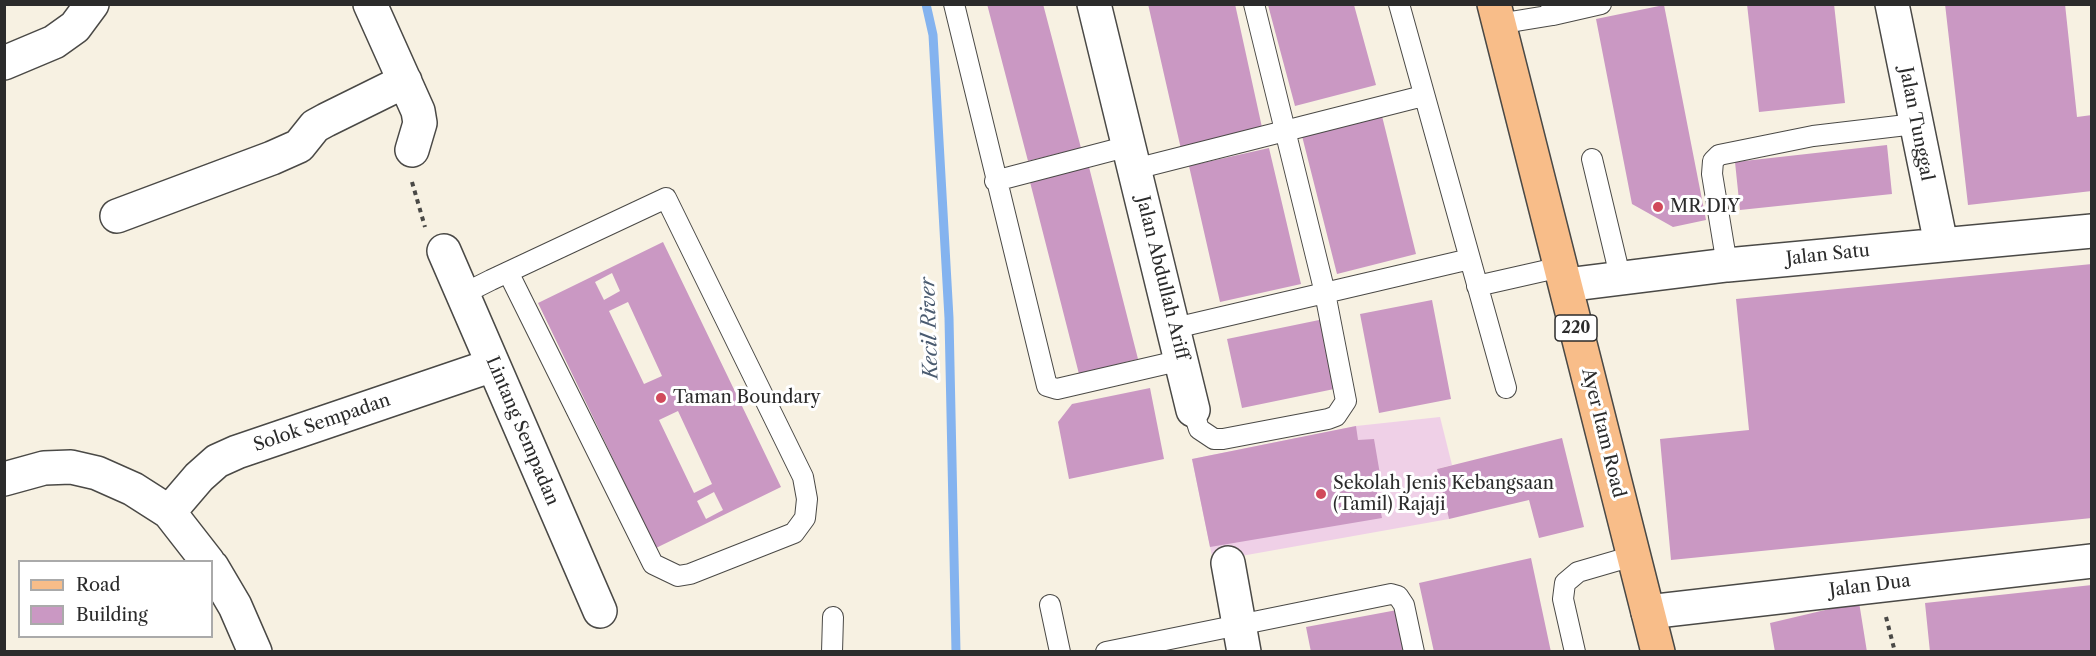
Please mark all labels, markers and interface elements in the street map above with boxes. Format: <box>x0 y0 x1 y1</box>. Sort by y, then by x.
street label: Jalan Tunggal <box>1894 65 1938 183</box>
street label: Jalan Abdullah Ariff <box>1131 194 1193 362</box>
place label: MR.DIY <box>1670 196 1740 218</box>
marker: MR.DIY <box>1651 200 1665 214</box>
street label: Jalan Satu <box>1785 240 1871 270</box>
water label: Kecil River <box>916 277 944 379</box>
road number: 220 <box>1555 315 1597 341</box>
street label: Lintang Sempadan <box>481 353 563 509</box>
street label: Ayer Itam Road <box>1576 366 1630 500</box>
place label: Taman Boundary <box>673 387 821 409</box>
street label: Solok Sempadan <box>251 389 393 457</box>
marker: Taman Boundary <box>654 391 668 405</box>
place label: Sekolah Jenis Kebangsaan (Tamil) Rajaji <box>1333 473 1554 516</box>
marker: Sekolah Jenis Kebangsaan (Tamil) Rajaji <box>1314 487 1328 501</box>
legend <box>18 560 213 638</box>
street label: Jalan Dua <box>1828 570 1912 602</box>
text: Road <box>76 574 121 596</box>
text: Building <box>76 604 148 626</box>

